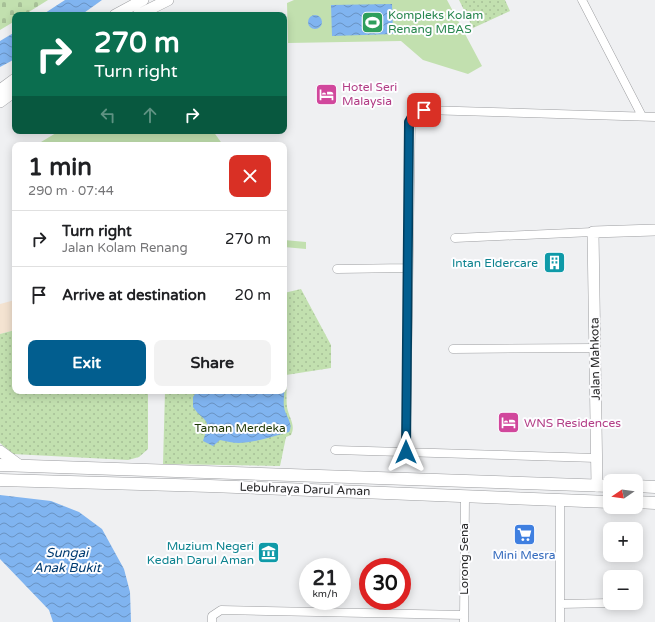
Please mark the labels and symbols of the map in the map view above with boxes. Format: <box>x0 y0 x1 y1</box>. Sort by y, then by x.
place label: Kompleks Kolam Renang MBAS <box>388 8 483 36</box>
sports icon: Kompleks Kolam Renang MBAS <box>360 9 386 35</box>
place label: Hotel Seri Malaysia <box>342 80 397 108</box>
hotel icon: Hotel Seri Malaysia <box>314 81 340 107</box>
pin <box>407 93 441 127</box>
building icon: Intan Eldercare <box>541 250 567 276</box>
place label: Intan Eldercare <box>452 256 538 270</box>
street label: Jalan Mahkota <box>587 317 603 401</box>
hotel icon: WNS Residences <box>495 410 521 436</box>
place label: WNS Residences <box>524 416 621 430</box>
park label: Taman Merdeka <box>194 421 286 435</box>
position arrow <box>385 431 427 473</box>
north arrow <box>603 474 643 514</box>
street label: Lebuhraya Darul Aman <box>239 480 371 498</box>
supermarket icon: Mini Mesra <box>511 521 537 547</box>
street label: Lorong Sena <box>457 523 471 595</box>
place label: Muzium Negeri Kedah Darul Aman <box>147 539 254 567</box>
museum icon: Muzium Negeri Kedah Darul Aman <box>256 540 282 566</box>
water label: Sungai Anak Bukit <box>33 545 103 576</box>
place label: Mini Mesra <box>492 548 556 562</box>
speed limit sign: 30 <box>359 558 411 610</box>

